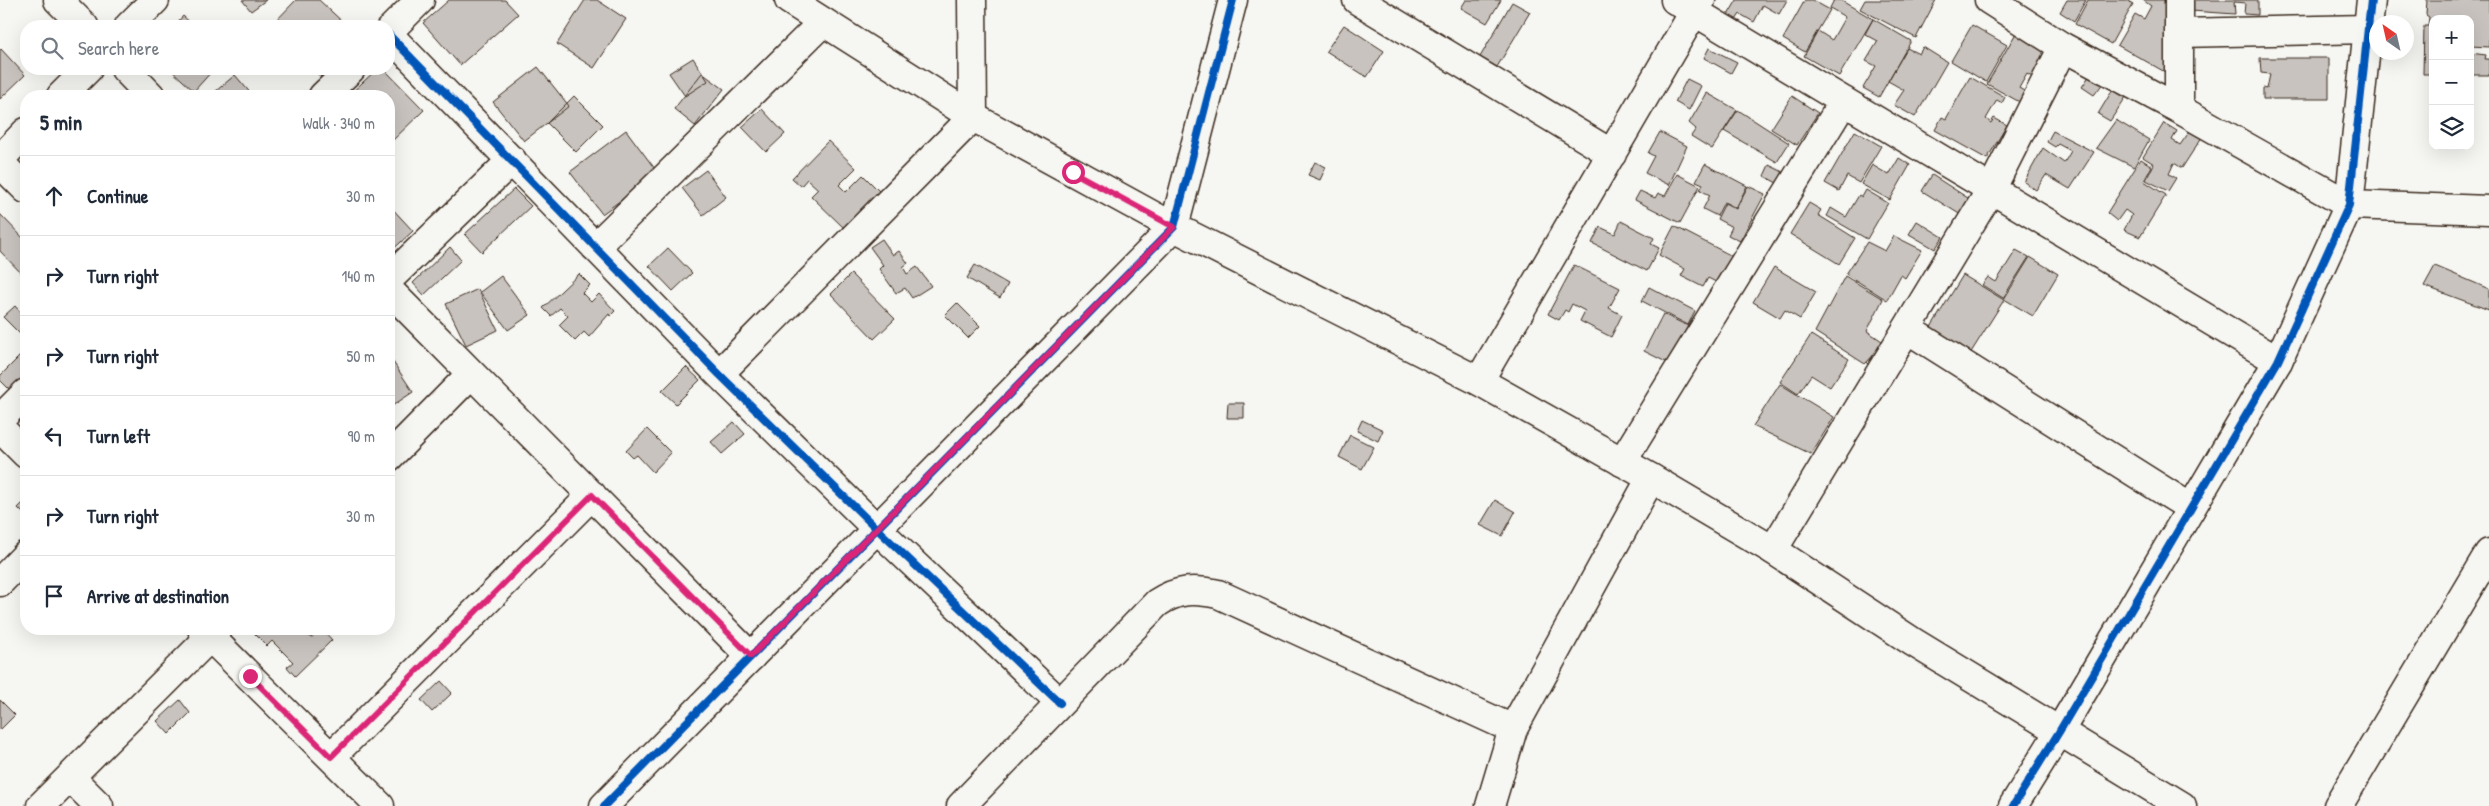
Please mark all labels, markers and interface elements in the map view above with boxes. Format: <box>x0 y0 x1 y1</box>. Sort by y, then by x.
north arrow <box>2369 15 2414 60</box>
map controls <box>2429 15 2474 150</box>
button: + <box>2429 15 2474 60</box>
search box <box>20 20 395 75</box>
icon: search <box>38 34 66 62</box>
text: Search here <box>78 35 159 61</box>
button: − <box>2429 60 2474 105</box>
button: layers <box>2429 105 2474 150</box>
text: 5 min <box>40 108 82 137</box>
text: Walk · 340 m <box>303 112 375 134</box>
route start <box>1062 161 1085 184</box>
icon: ahead <box>40 182 68 210</box>
text: Continue <box>87 183 148 209</box>
text: 30 m <box>346 185 375 207</box>
icon: right <box>40 262 68 290</box>
text: Turn right <box>87 263 158 289</box>
text: 140 m <box>341 265 375 287</box>
icon: right <box>40 342 68 370</box>
text: Turn right <box>87 343 158 369</box>
text: 50 m <box>347 345 375 367</box>
icon: left <box>40 422 68 450</box>
text: Turn left <box>87 423 150 449</box>
text: 90 m <box>347 425 375 447</box>
icon: right <box>40 502 68 530</box>
text: Turn right <box>87 503 158 529</box>
text: 30 m <box>346 505 375 527</box>
icon: arrive <box>40 582 68 610</box>
text: Arrive at destination <box>87 583 229 609</box>
route end <box>239 665 262 688</box>

